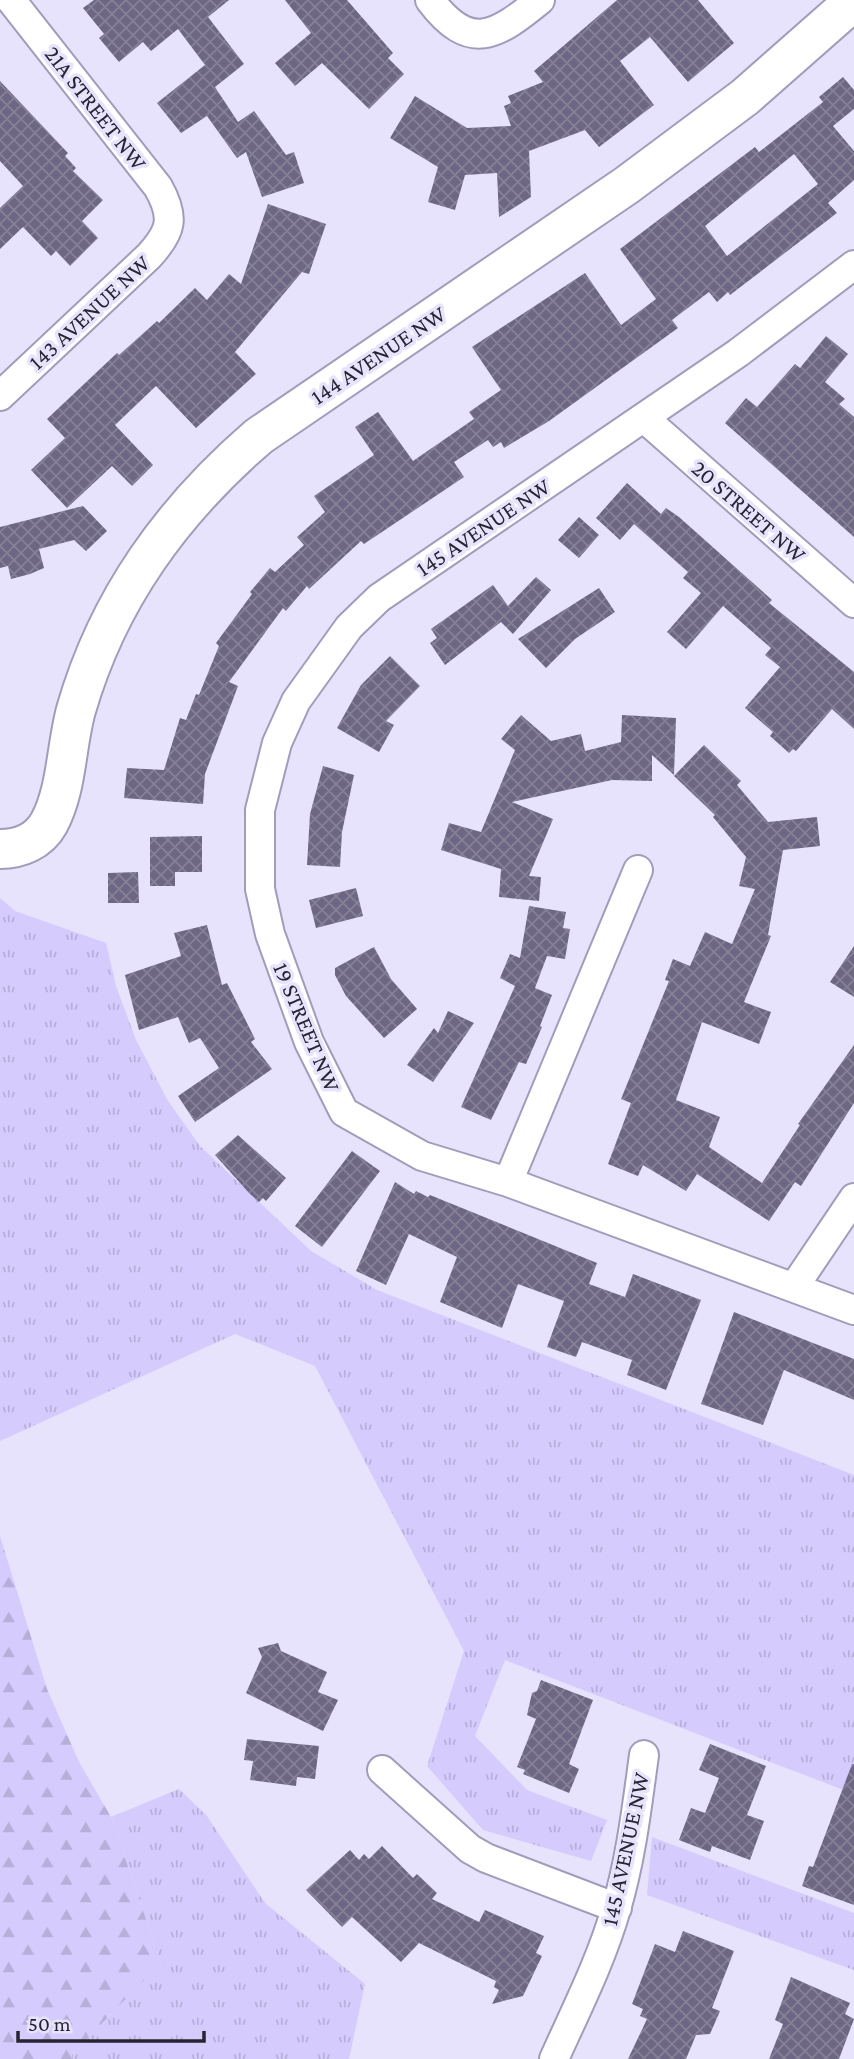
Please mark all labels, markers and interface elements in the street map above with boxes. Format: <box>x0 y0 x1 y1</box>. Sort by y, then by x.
street label: 21A STREET NW <box>40 41 153 176</box>
street label: 143 AVENUE NW <box>23 249 155 375</box>
street label: 144 AVENUE NW <box>306 300 451 410</box>
street label: 20 STREET NW <box>687 455 812 568</box>
street label: 145 AVENUE NW <box>411 472 556 581</box>
street label: 19 STREET NW <box>268 959 346 1096</box>
street label: 145 AVENUE NW <box>596 1769 654 1928</box>
scale bar <box>18 2000 203 2044</box>
text: 50 m <box>28 2012 71 2036</box>

